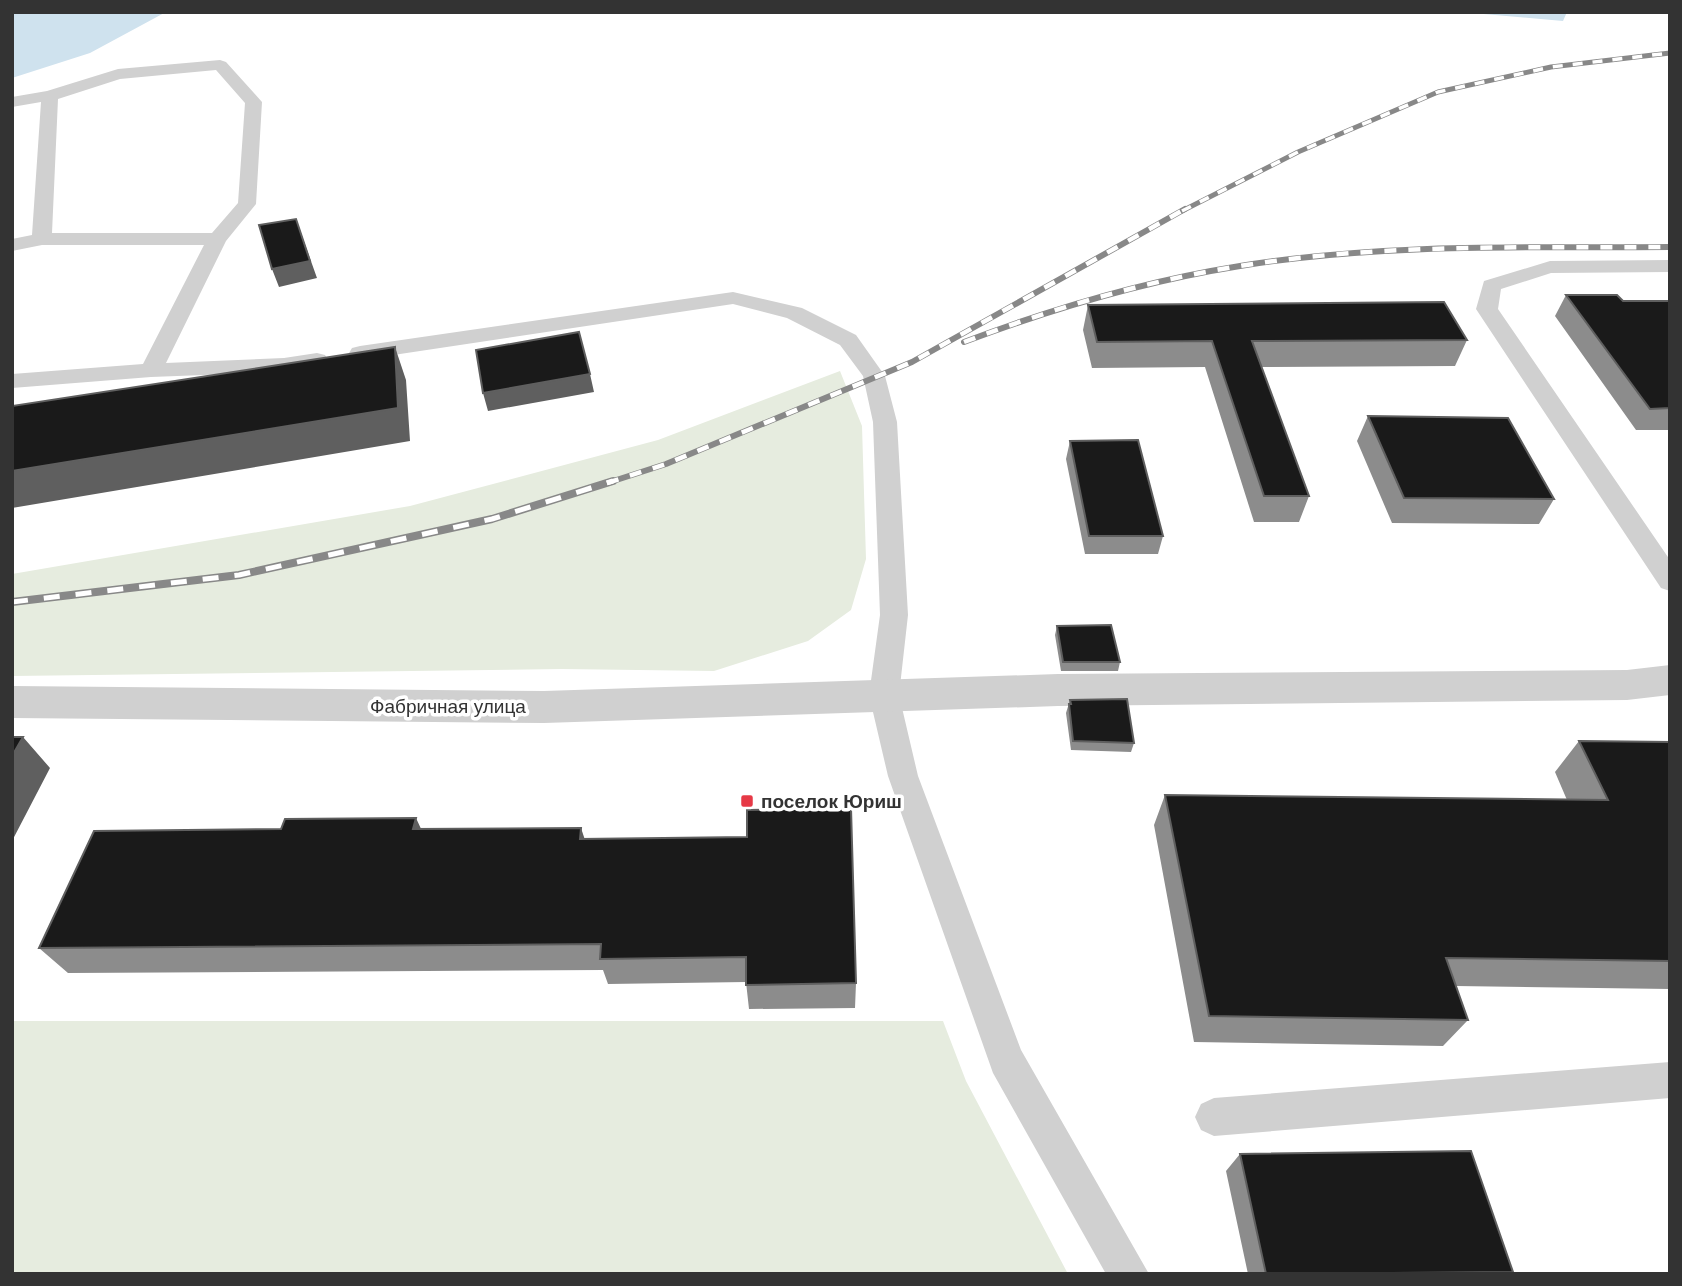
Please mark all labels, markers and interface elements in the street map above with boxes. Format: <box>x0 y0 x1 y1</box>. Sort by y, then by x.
street label: Фабричная улица <box>370 696 526 717</box>
place label: поселок Юриш <box>761 791 902 812</box>
marker: поселок Юриш <box>739 793 755 809</box>

